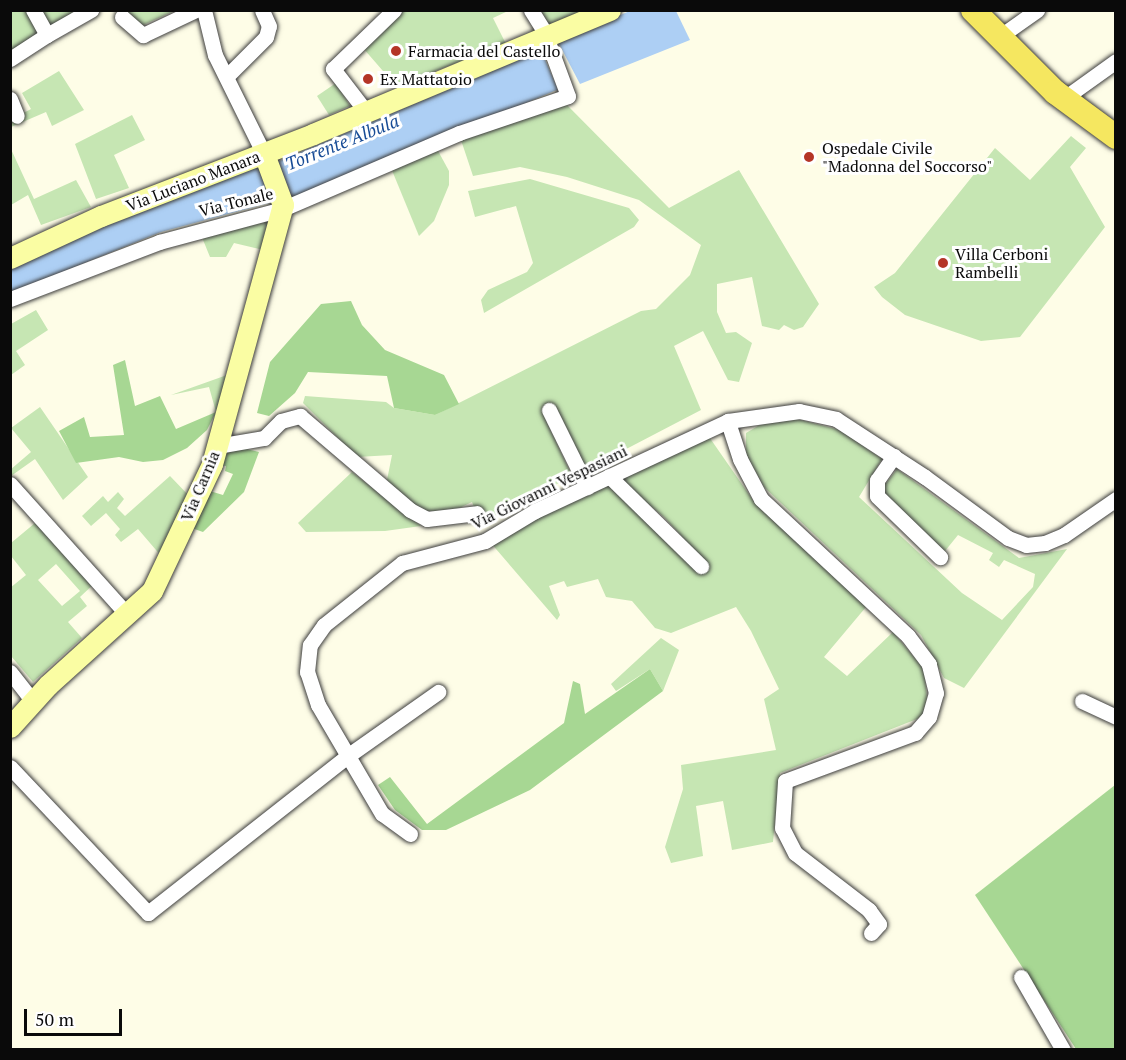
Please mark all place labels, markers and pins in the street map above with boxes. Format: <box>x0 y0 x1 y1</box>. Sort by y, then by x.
place label: Farmacia del Castello <box>408 41 560 61</box>
marker: Farmacia del Castello <box>389 44 403 58</box>
place label: Ex Mattatoio <box>380 69 472 89</box>
marker: Ex Mattatoio <box>361 72 375 86</box>
place label: Ospedale Civile "Madonna del Soccorso" <box>822 138 992 176</box>
marker: Ospedale Civile "Madonna del Soccorso" <box>800 148 818 166</box>
place label: Villa Cerboni Rambelli <box>955 244 1048 282</box>
marker: Villa Cerboni Rambelli <box>936 256 950 270</box>

